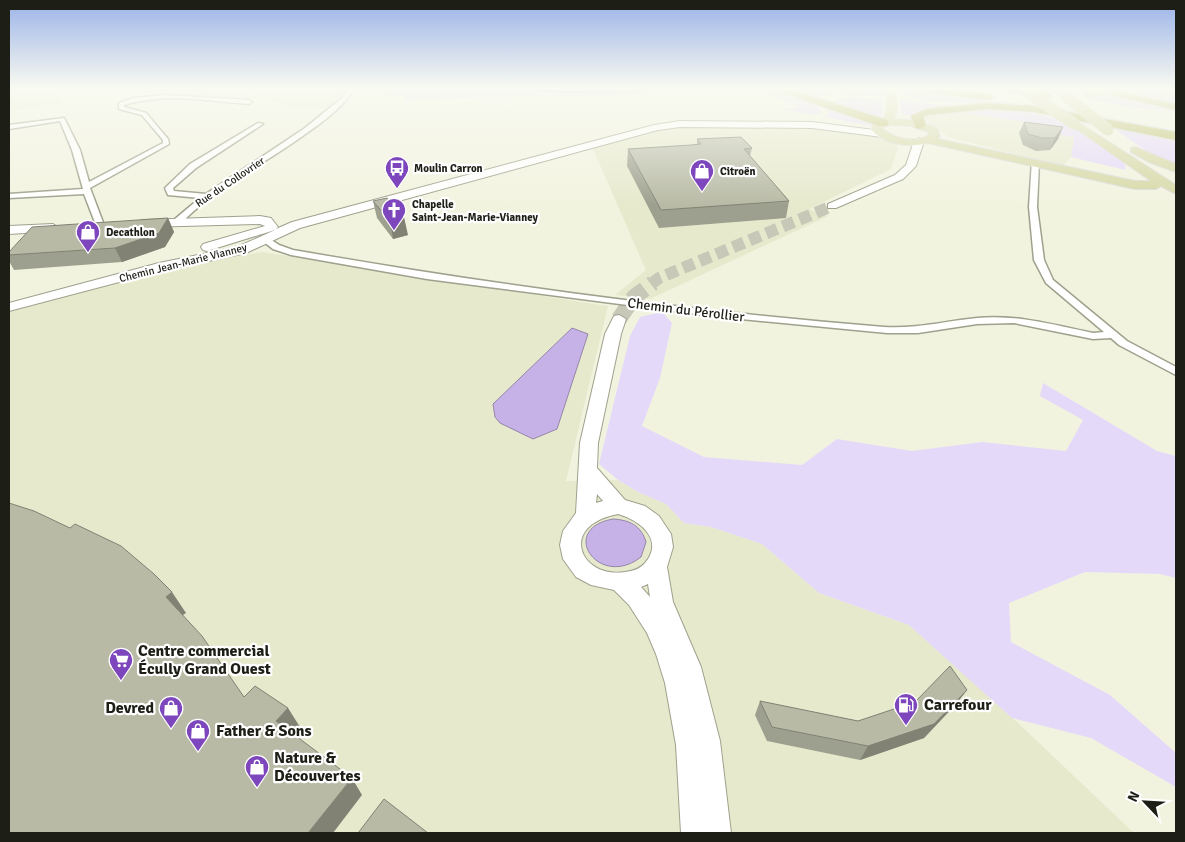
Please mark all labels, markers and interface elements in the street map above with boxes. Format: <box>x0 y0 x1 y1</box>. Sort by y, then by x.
street label: Rue du Collovrier <box>193 154 267 210</box>
bus stop icon: Moulin Carron <box>384 155 410 189</box>
shop icon: Citroën <box>689 158 715 192</box>
place label: Moulin Carron <box>414 162 483 175</box>
place label: Citroën <box>720 165 755 178</box>
church icon: Chapelle Saint-Jean-Marie-Vianney <box>381 197 407 231</box>
place label: Chapelle Saint-Jean-Marie-Vianney <box>412 198 539 224</box>
shop icon: Decathlon <box>75 219 101 253</box>
place label: Decathlon <box>106 226 155 239</box>
street label: Chemin Jean-Marie Vianney <box>118 241 249 285</box>
street label: Chemin du Pérollier <box>627 294 746 326</box>
place label: Centre commercial Écully Grand Ouest <box>138 641 271 679</box>
supermarket icon: Centre commercial Écully Grand Ouest <box>108 647 134 681</box>
fuel station icon: Carrefour <box>893 692 919 726</box>
shop icon: Devred <box>158 695 184 729</box>
place label: Carrefour <box>924 695 992 715</box>
place label: Devred <box>105 698 154 718</box>
shop icon: Father & Sons <box>185 718 211 752</box>
place label: Father & Sons <box>216 721 312 741</box>
place label: Nature & Découvertes <box>274 748 361 786</box>
shop icon: Nature & Découvertes <box>244 754 270 788</box>
north arrow <box>1120 777 1170 827</box>
text: N <box>1124 789 1143 805</box>

